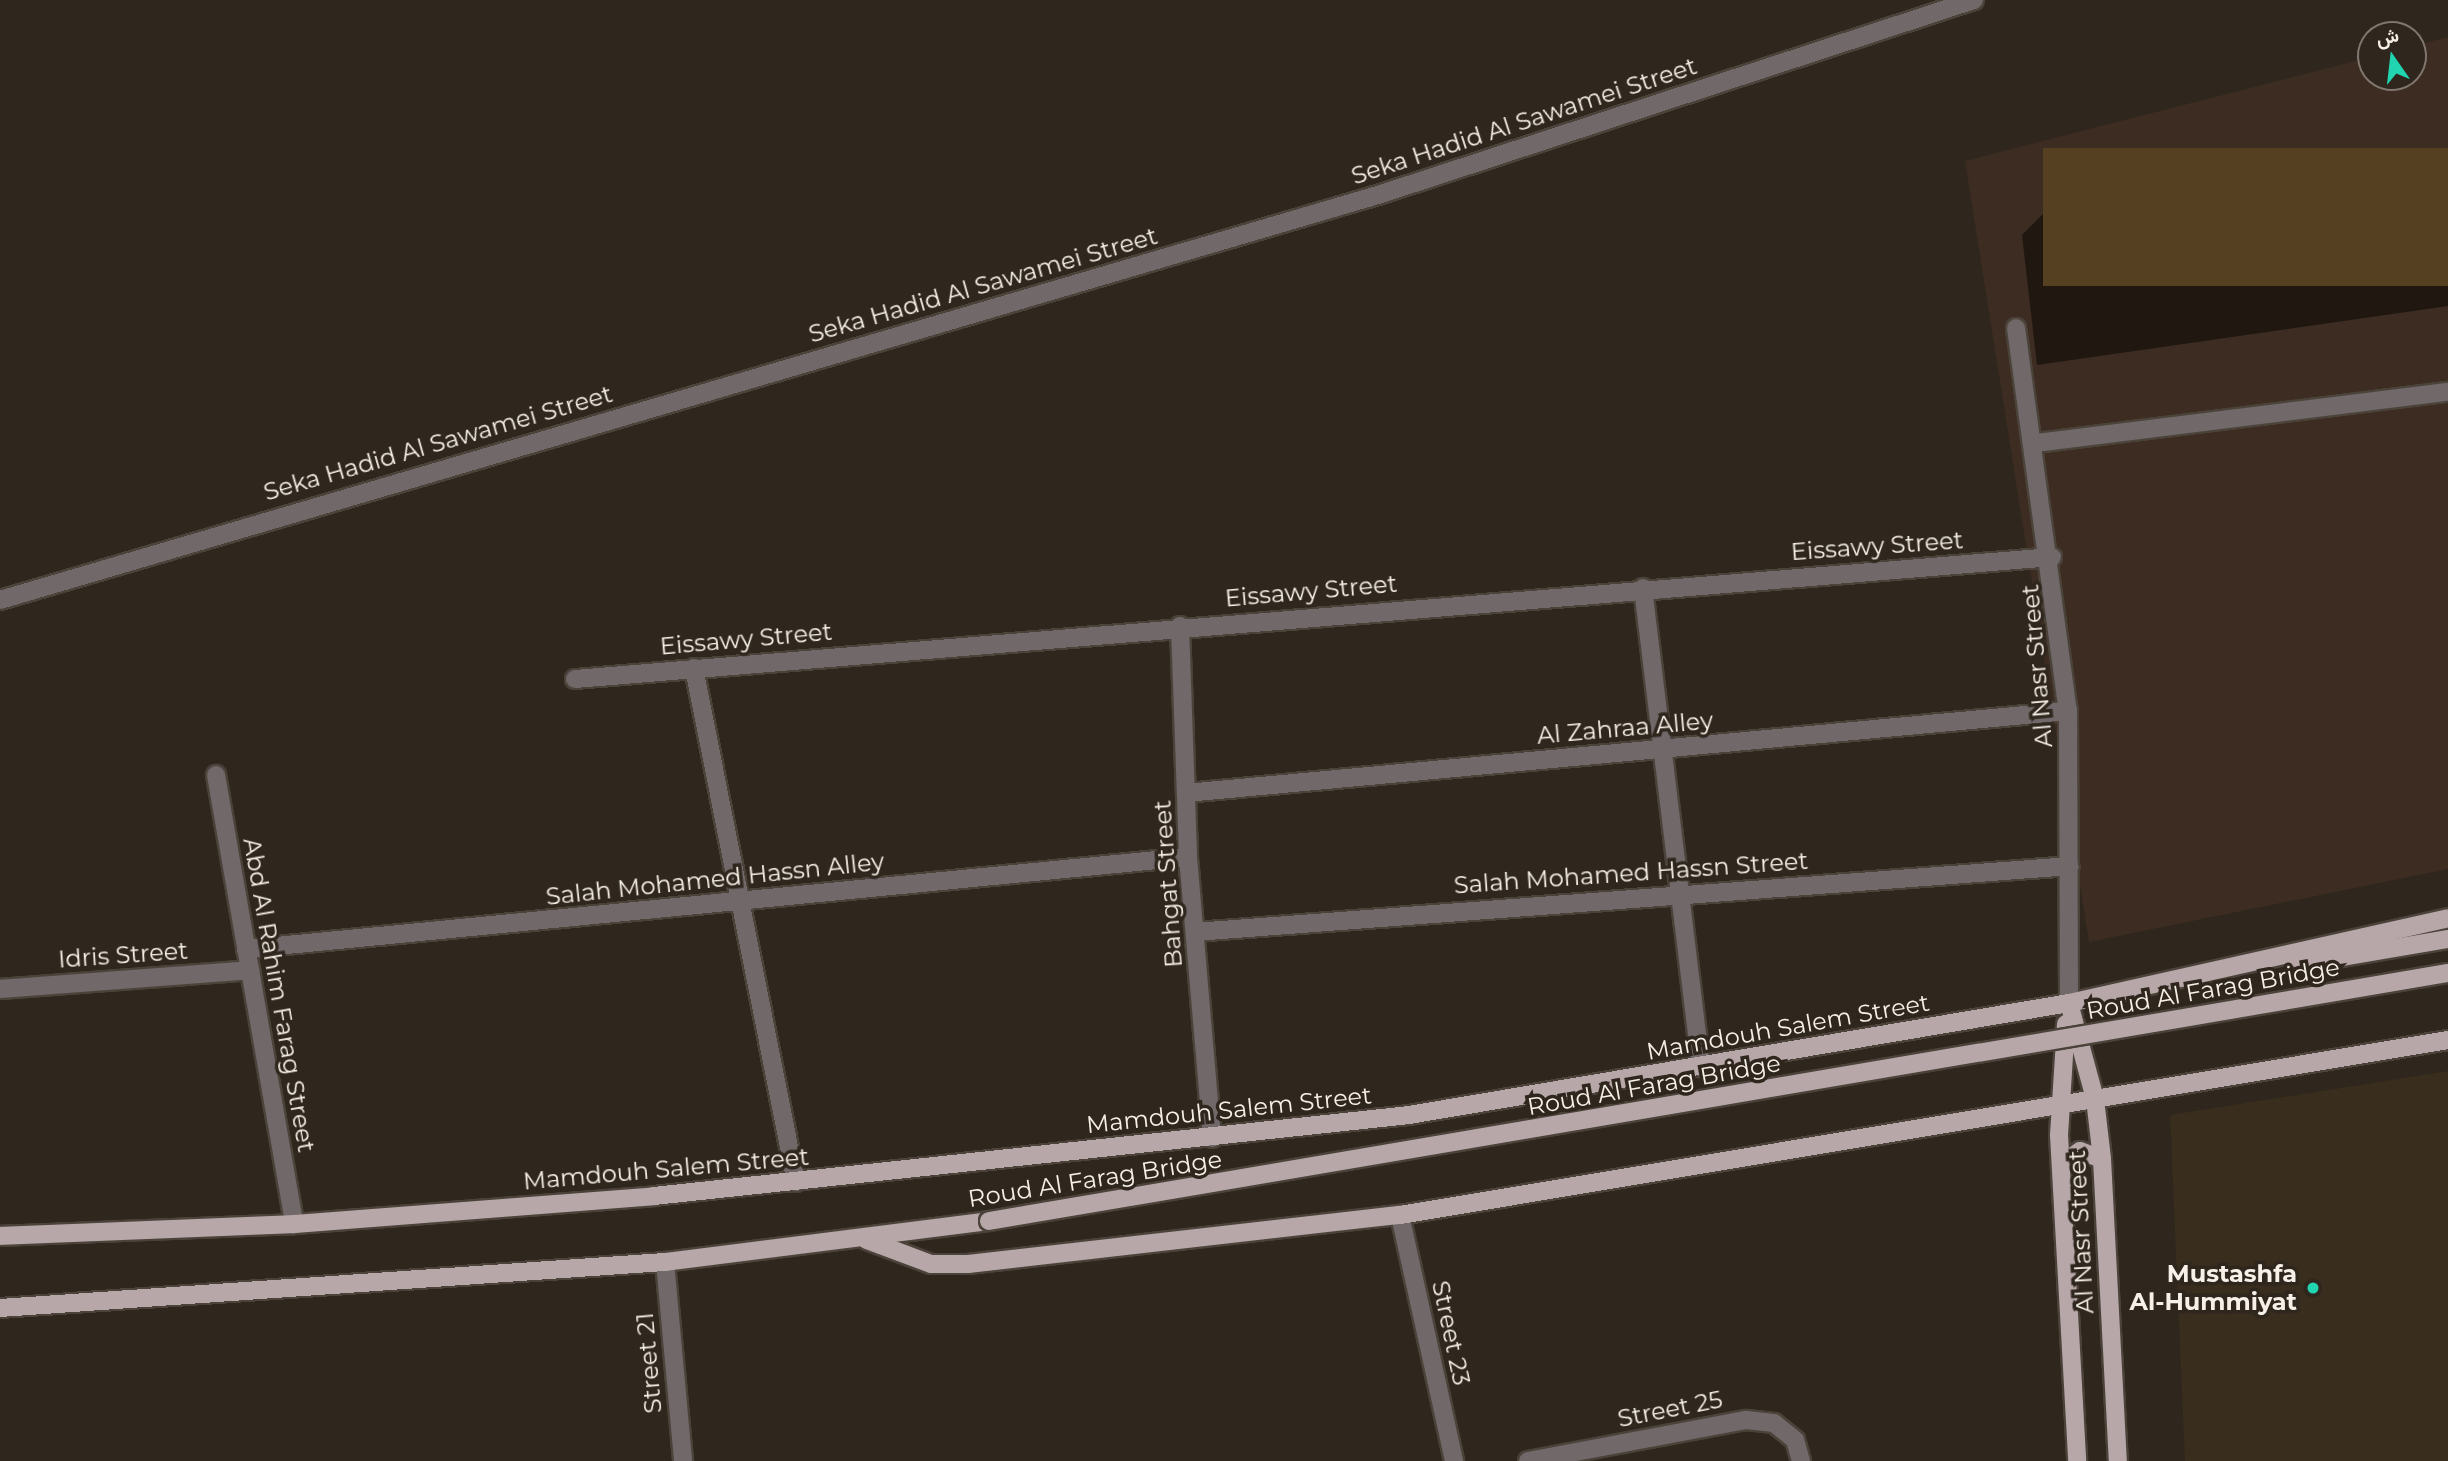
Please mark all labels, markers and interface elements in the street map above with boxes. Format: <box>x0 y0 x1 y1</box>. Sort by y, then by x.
north arrow <box>2357 21 2427 91</box>
text: ش <box>2373 23 2401 51</box>
street label: Seka Hadid Al Sawamei Street <box>1348 51 1700 191</box>
street label: Seka Hadid Al Sawamei Street <box>805 221 1161 349</box>
street label: Seka Hadid Al Sawamei Street <box>260 379 616 507</box>
street label: Eissawy Street <box>1790 526 1964 566</box>
street label: Eissawy Street <box>1224 569 1398 613</box>
street label: Al Nasr Street <box>2016 583 2058 749</box>
street label: Eissawy Street <box>659 617 833 661</box>
street label: Al Zahraa Alley <box>1536 706 1714 750</box>
street label: Bahgat Street <box>1148 799 1188 969</box>
street label: Abd Al Rahim Farag Street <box>237 836 321 1154</box>
street label: Salah Mohamed Hassn Street <box>1453 846 1809 900</box>
street label: Salah Mohamed Hassn Alley <box>544 847 886 911</box>
street label: Idris Street <box>57 936 189 974</box>
street label: Roud Al Farag Bridge <box>2084 953 2342 1025</box>
street label: Mamdouh Salem Street <box>1644 988 1932 1066</box>
street label: Roud Al Farag Bridge <box>1525 1049 1783 1121</box>
street label: Mamdouh Salem Street <box>1085 1081 1373 1139</box>
street label: Mamdouh Salem Street <box>522 1142 810 1196</box>
street label: Roud Al Farag Bridge <box>966 1145 1224 1213</box>
street label: Al Nasr Street <box>2062 1149 2100 1315</box>
place label: Mustashfa Al-Hummiyat <box>2130 1260 2297 1316</box>
street label: Street 23 <box>1426 1278 1476 1388</box>
marker: Mustashfa Al-Hummiyat <box>2303 1278 2323 1298</box>
street label: Street 21 <box>630 1311 668 1415</box>
street label: Street 25 <box>1615 1385 1725 1433</box>

